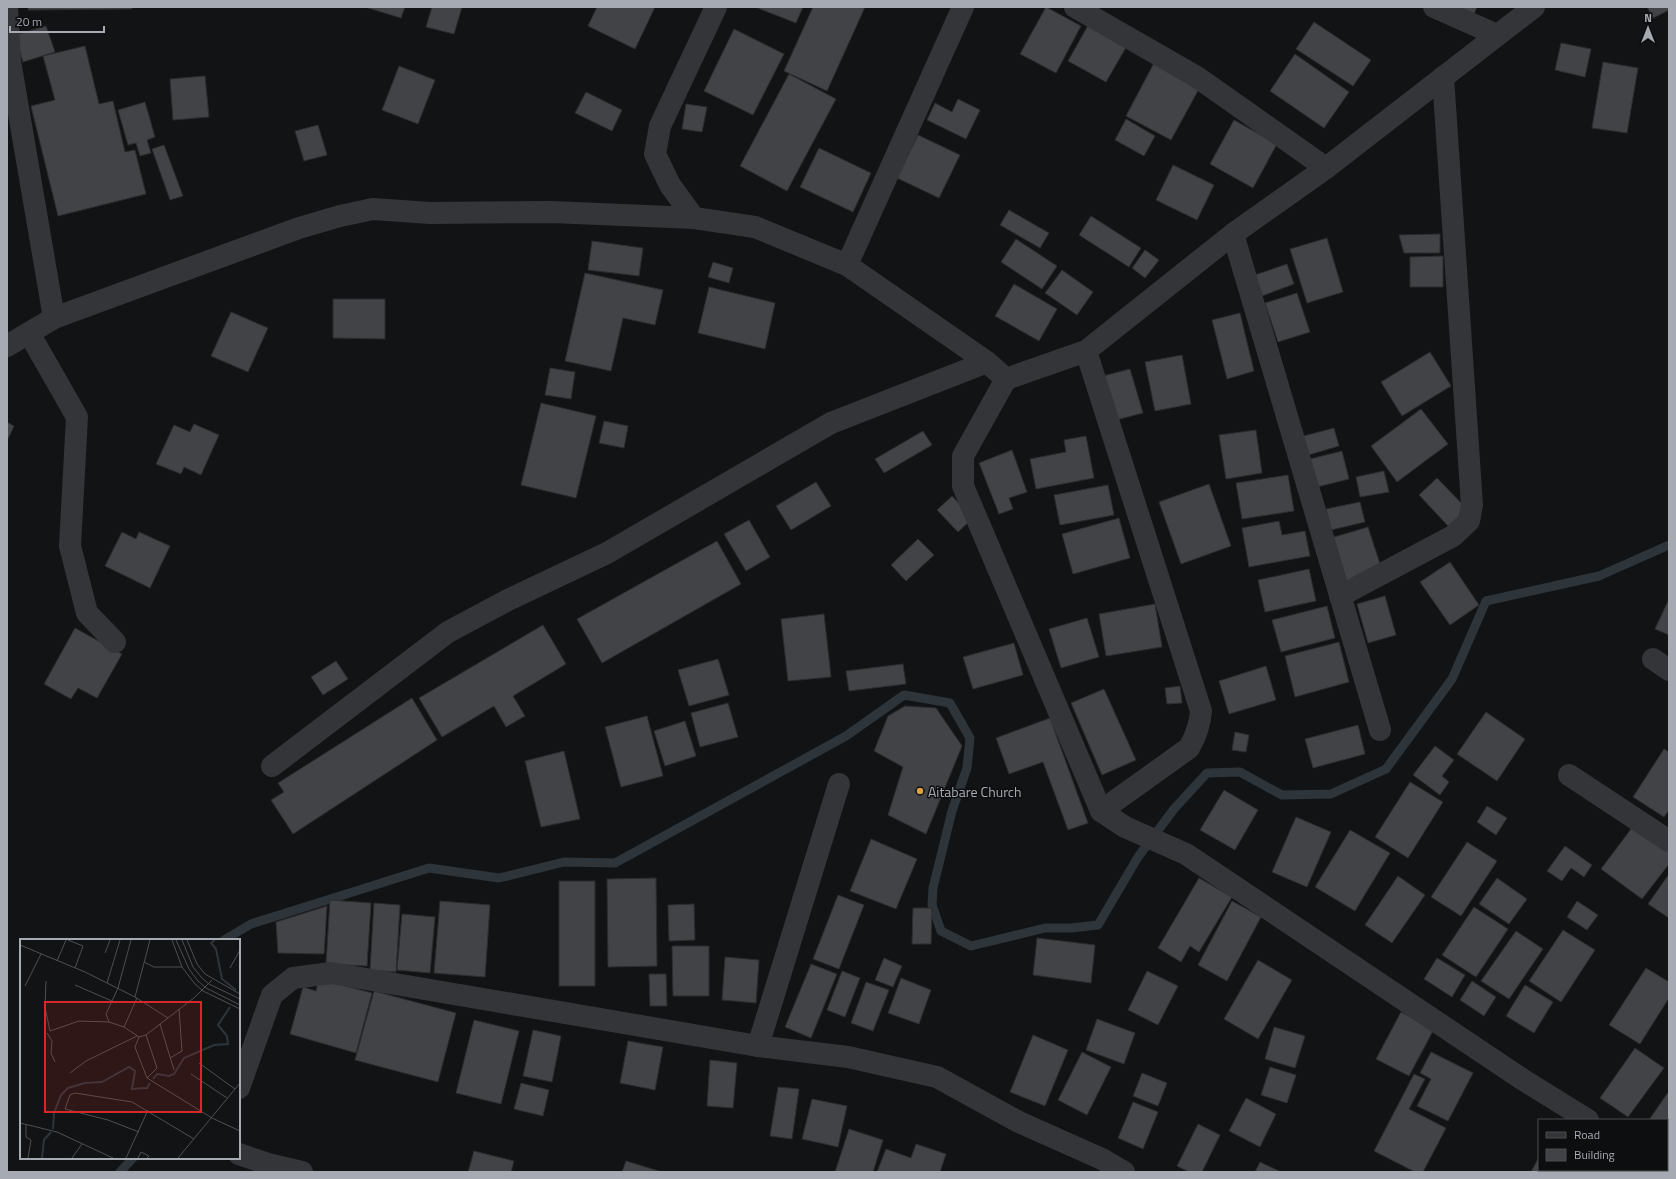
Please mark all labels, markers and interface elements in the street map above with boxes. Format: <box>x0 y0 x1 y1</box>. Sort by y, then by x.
scale bar <box>10 8 104 34</box>
north arrow <box>1628 8 1668 48</box>
text: N <box>1644 10 1652 26</box>
text: 20 m <box>16 12 42 31</box>
place label: Aitabare Church <box>928 781 1021 802</box>
marker: Aitabare Church <box>915 786 925 796</box>
inset map <box>20 939 240 1159</box>
legend <box>1538 1119 1668 1171</box>
text: Road <box>1574 1125 1600 1144</box>
text: Building <box>1574 1145 1615 1164</box>

